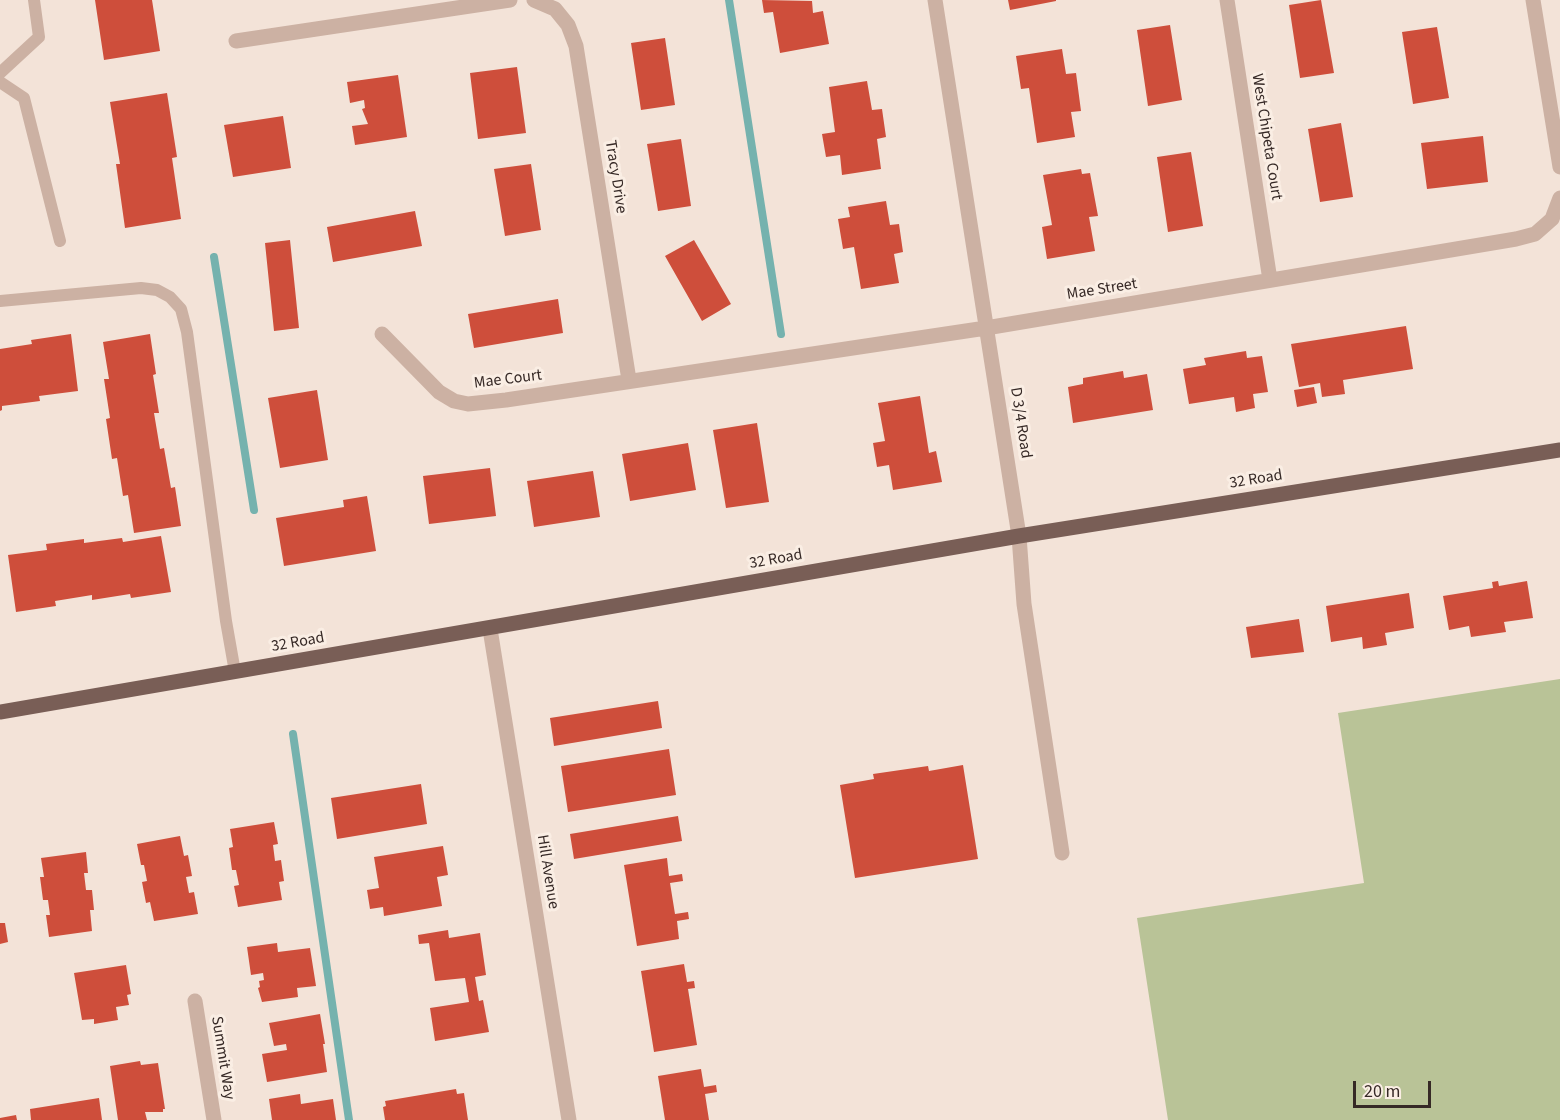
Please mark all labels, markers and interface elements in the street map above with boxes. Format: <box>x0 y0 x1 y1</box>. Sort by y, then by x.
street label: West Chipeta Court <box>1247 72 1285 202</box>
street label: Tracy Drive <box>600 139 630 215</box>
street label: Mae Street <box>1065 275 1139 305</box>
street label: Mae Court <box>473 366 543 394</box>
street label: D 3/4 Road <box>1005 386 1035 460</box>
street label: 32 Road <box>1228 466 1284 494</box>
street label: 32 Road <box>748 546 804 574</box>
street label: 32 Road <box>270 629 326 657</box>
street label: Hill Avenue <box>532 833 562 911</box>
street label: Summit Way <box>206 1015 238 1101</box>
scale bar <box>1356 1069 1434 1107</box>
text: 20 m <box>1364 1079 1400 1104</box>

